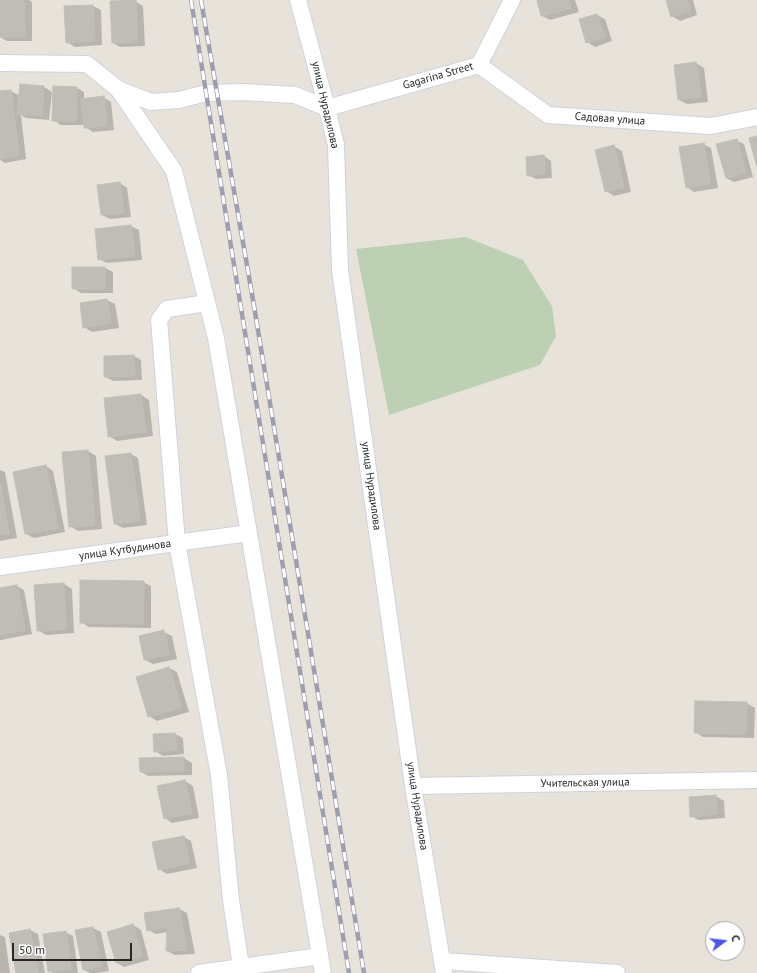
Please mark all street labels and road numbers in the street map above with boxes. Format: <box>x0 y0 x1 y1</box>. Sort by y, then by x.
street label: улица Нурадилова <box>309 60 341 150</box>
street label: Gagarina Street <box>401 60 475 92</box>
street label: Садовая улица <box>574 110 646 128</box>
street label: улица Нурадилова <box>358 441 384 531</box>
street label: улица Кутбудинова <box>78 537 172 563</box>
street label: улица Нурадилова <box>404 761 430 851</box>
street label: Учительская улица <box>540 776 630 790</box>

